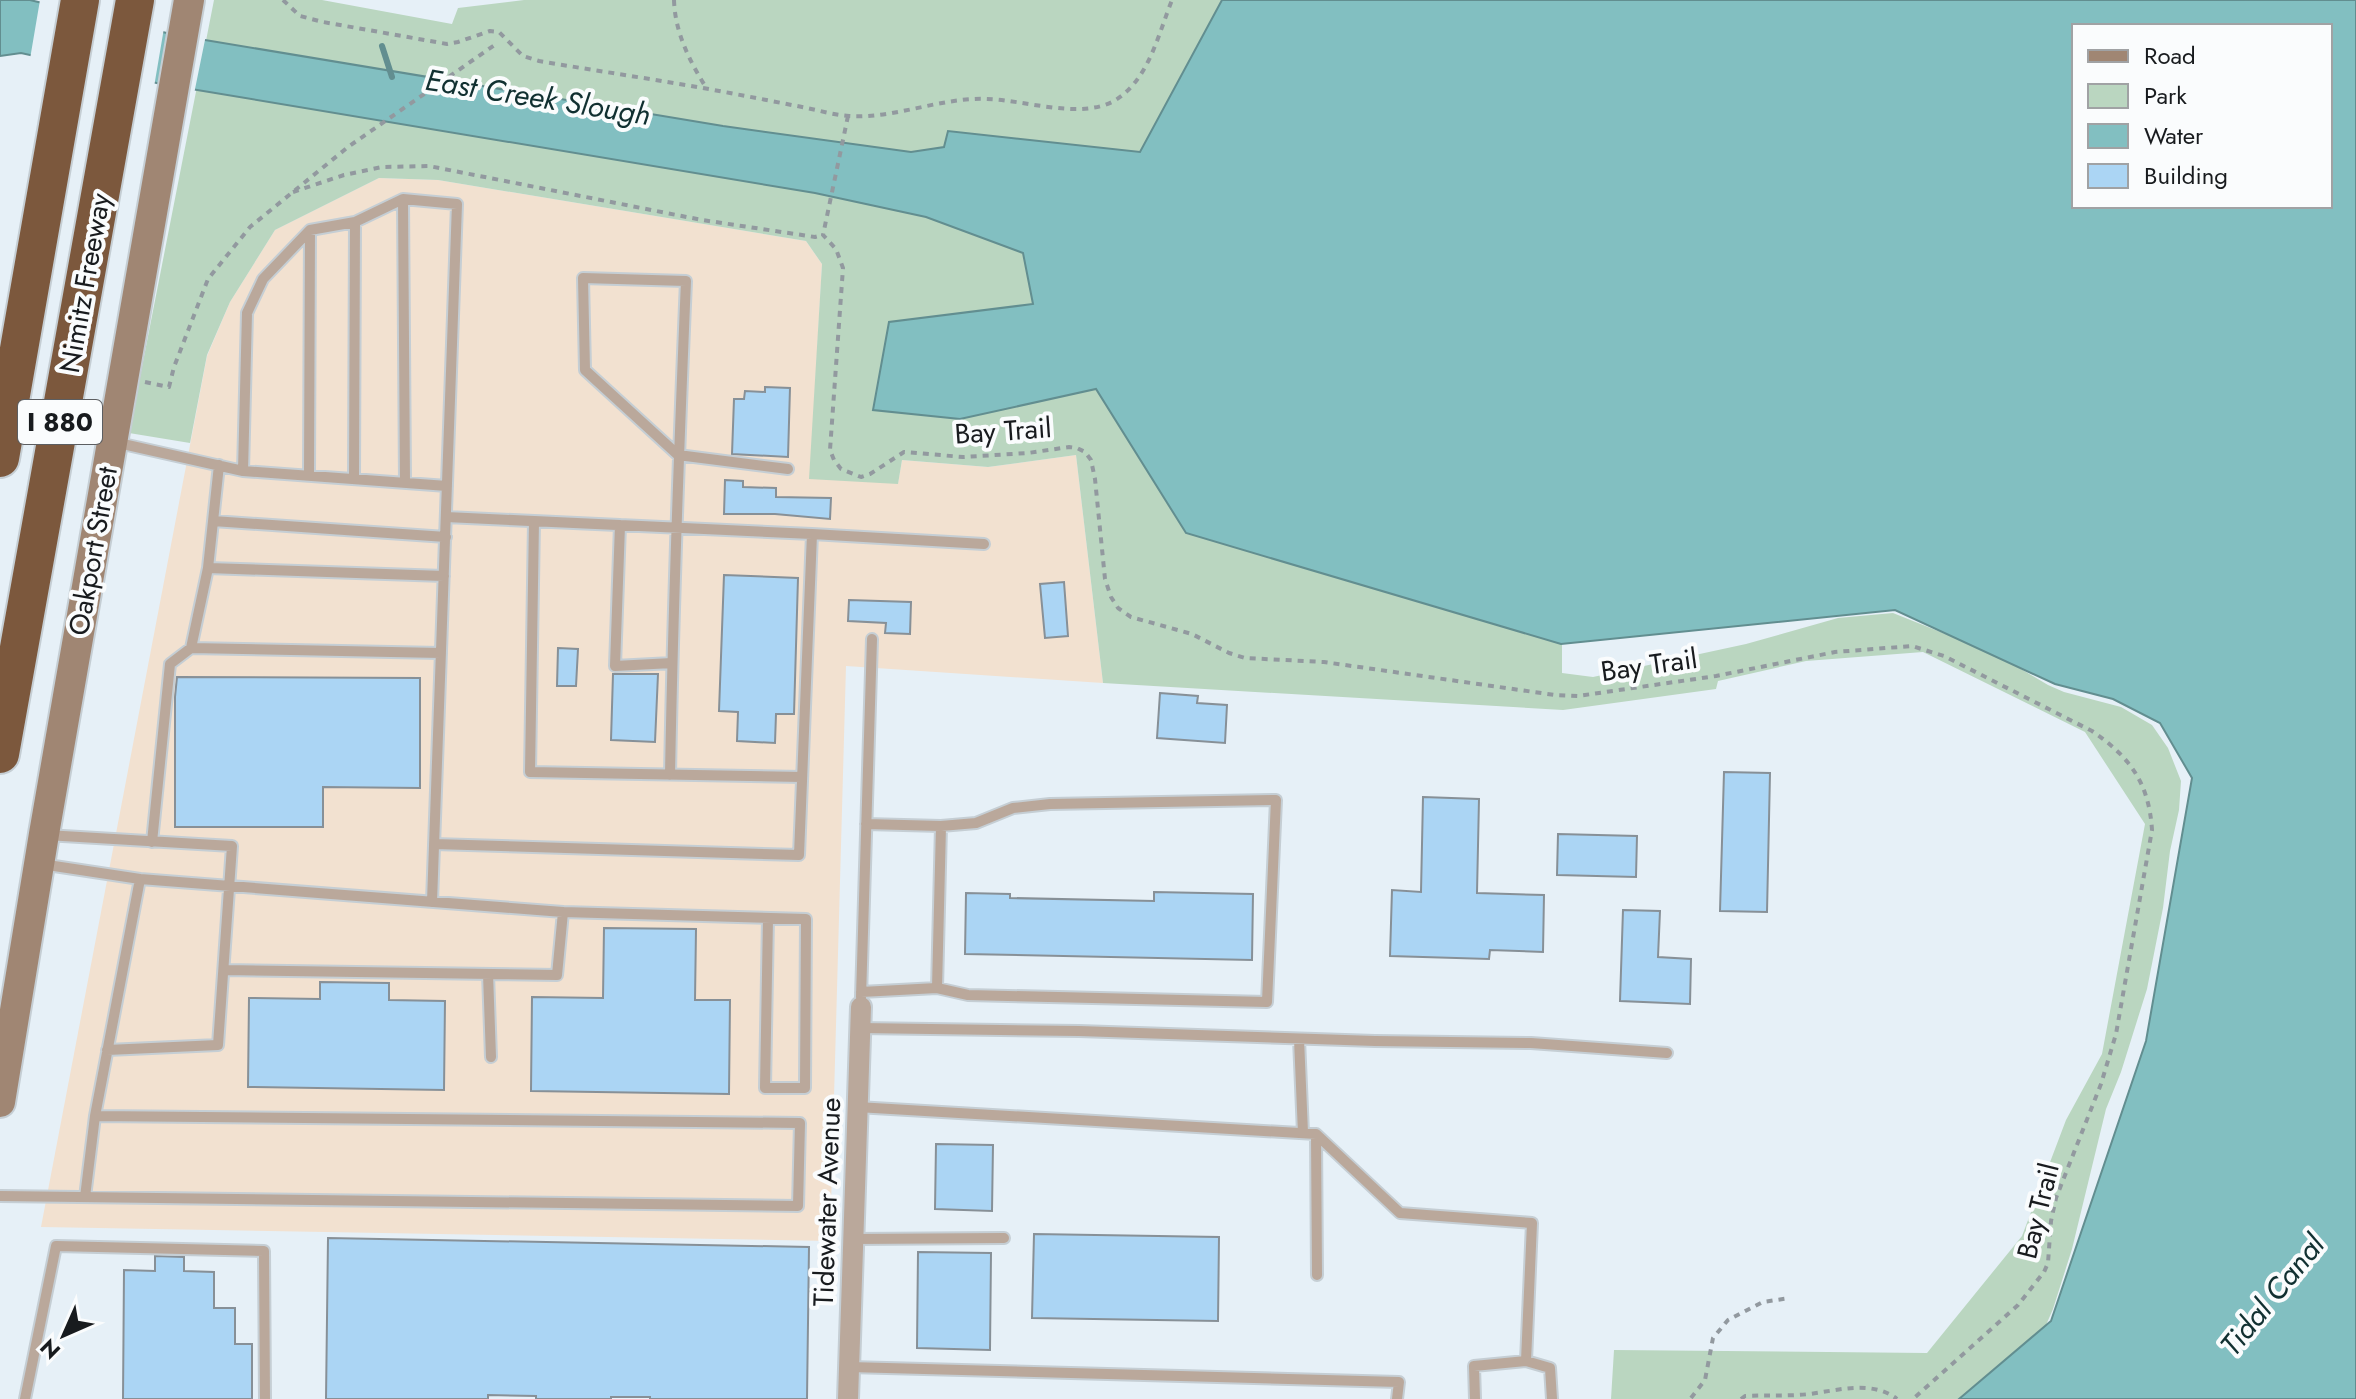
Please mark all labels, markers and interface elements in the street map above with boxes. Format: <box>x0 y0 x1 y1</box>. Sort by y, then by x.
legend <box>2072 24 2332 208</box>
text: Road <box>2144 38 2196 73</box>
water label: East Creek Slough <box>422 58 654 136</box>
text: Park <box>2144 78 2187 113</box>
text: Water <box>2144 118 2204 153</box>
text: Building <box>2144 158 2228 193</box>
street label: Nimitz Freeway <box>49 189 121 376</box>
road number: I 880 <box>18 400 102 444</box>
street label: Bay Trail <box>953 407 1053 455</box>
street label: Oakport Street <box>58 463 128 639</box>
street label: Bay Trail <box>1598 638 1700 692</box>
street label: Tidewater Avenue <box>803 1097 851 1307</box>
street label: Bay Trail <box>2006 1159 2070 1263</box>
water label: Tidal Canal <box>2210 1224 2335 1365</box>
north arrow <box>24 1295 104 1375</box>
text: N <box>32 1332 67 1367</box>

